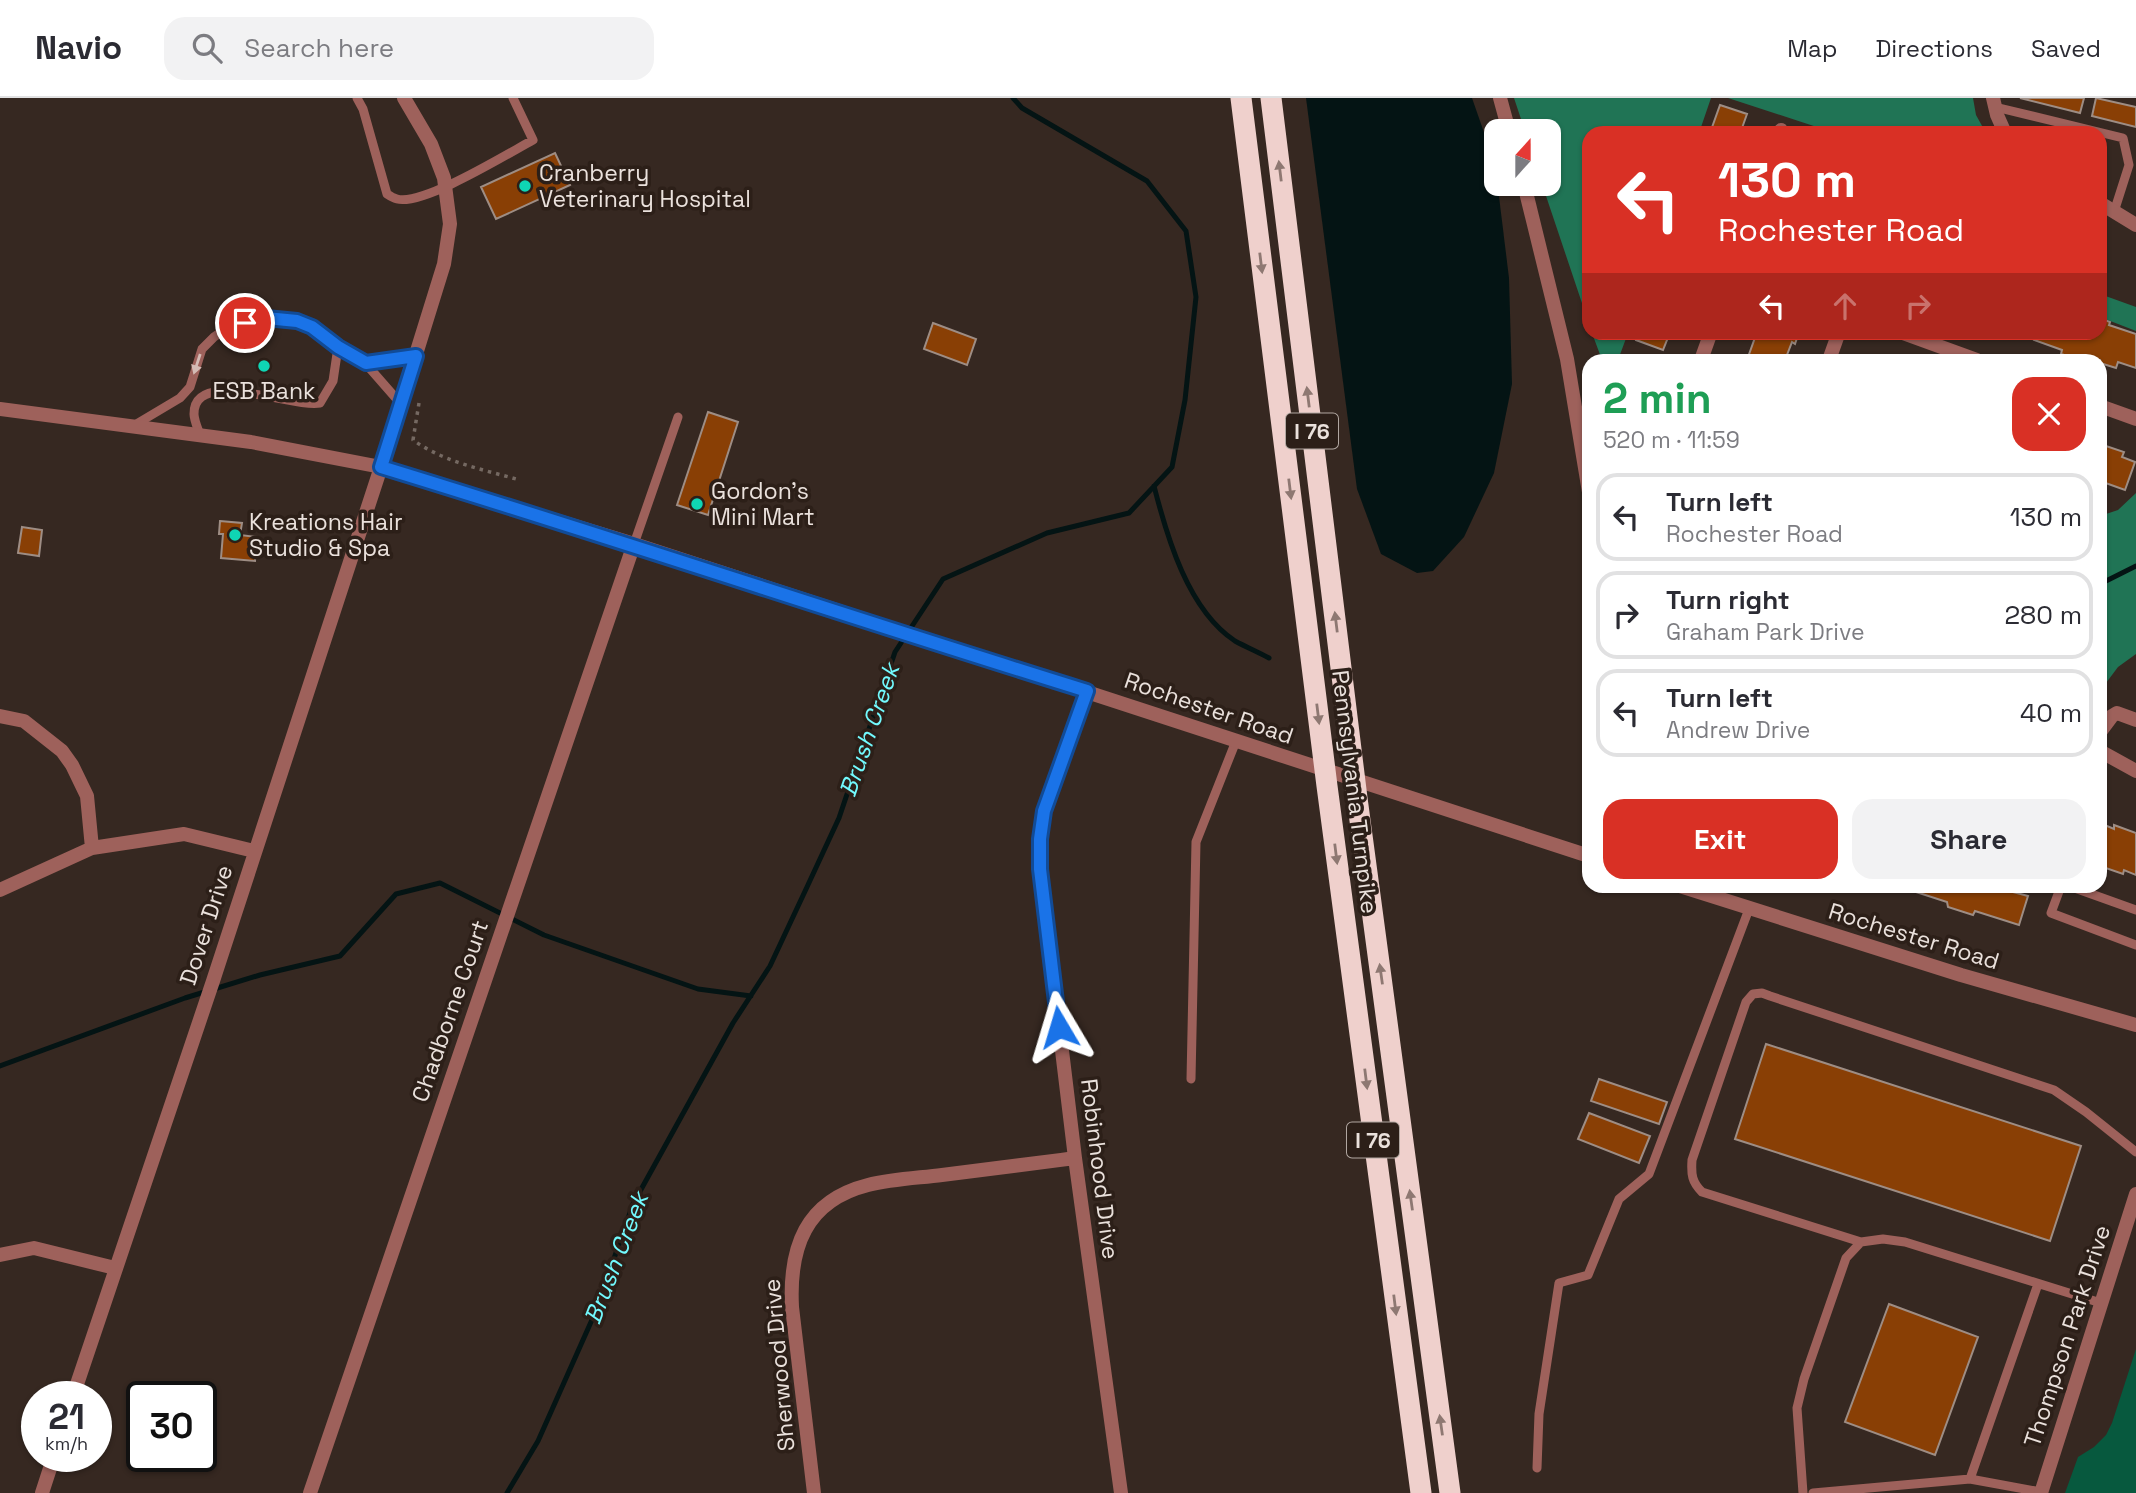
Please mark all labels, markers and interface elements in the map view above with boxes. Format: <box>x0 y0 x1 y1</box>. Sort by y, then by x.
search box <box>164 17 654 80</box>
text: Navio <box>35 27 122 69</box>
icon: search <box>188 29 226 67</box>
text: Search here <box>244 31 394 65</box>
text: Map <box>1787 33 1837 64</box>
text: Directions <box>1875 33 1993 64</box>
text: Saved <box>2031 33 2101 64</box>
north arrow <box>1484 119 1561 196</box>
map controls <box>1484 119 1561 196</box>
text: 130 m <box>1718 149 1856 211</box>
icon: left <box>1603 154 1694 245</box>
place label: Cranberry Veterinary Hospital <box>539 158 751 214</box>
one-way arrow <box>1275 160 1286 182</box>
marker: Cranberry Veterinary Hospital <box>517 178 533 194</box>
text: Rochester Road <box>1718 210 1964 250</box>
one-way arrow <box>1256 252 1267 274</box>
icon: left <box>1753 287 1791 325</box>
icon: ahead <box>1826 287 1864 325</box>
icon: right <box>1899 287 1937 325</box>
pin <box>215 293 275 353</box>
icon: arrive <box>226 304 264 342</box>
one-way arrow <box>191 354 201 375</box>
marker: ESB Bank <box>256 358 272 374</box>
text: 2 min <box>1603 372 1712 425</box>
place label: ESB Bank <box>213 376 315 406</box>
button: close <box>2012 377 2086 451</box>
one-way arrow <box>1302 385 1313 407</box>
road number: I 76 <box>1286 414 1338 448</box>
text: 520 m · 11:59 <box>1603 425 1740 455</box>
place label: Gordon's Mini Mart <box>711 476 815 532</box>
one-way arrow <box>1284 478 1295 500</box>
text: Turn left <box>1666 485 1773 519</box>
marker: Gordon's Mini Mart <box>689 496 705 512</box>
icon: left <box>1607 498 1645 536</box>
text: 130 m <box>2010 500 2082 534</box>
place label: Kreations Hair Studio & Spa <box>249 507 403 563</box>
text: Rochester Road <box>1666 519 1843 549</box>
marker: Kreations Hair Studio & Spa <box>227 527 243 543</box>
text: Turn right <box>1666 583 1790 617</box>
icon: right <box>1607 596 1645 634</box>
text: 280 m <box>2004 598 2082 632</box>
one-way arrow <box>1331 611 1342 633</box>
text: Graham Park Drive <box>1666 617 1865 647</box>
water label: Brush Creek <box>832 657 907 801</box>
street label: Rochester Road <box>1120 665 1298 751</box>
street label: Pennsylvania Turnpike <box>1325 669 1385 915</box>
text: Turn left <box>1666 681 1773 715</box>
icon: left <box>1607 694 1645 732</box>
text: 40 m <box>2020 696 2082 730</box>
one-way arrow <box>1313 703 1324 725</box>
text: Andrew Drive <box>1666 715 1810 745</box>
button: Exit <box>1603 799 1838 879</box>
button: Share <box>1852 799 2086 879</box>
one-way arrow <box>1331 843 1342 865</box>
street label: Dover Drive <box>173 861 239 989</box>
street label: Rochester Road <box>1825 896 2003 976</box>
street label: Chadborne Court <box>405 916 495 1106</box>
one-way arrow <box>1375 963 1386 985</box>
position arrow <box>1022 990 1096 1064</box>
one-way arrow <box>1360 1068 1371 1090</box>
street label: Robinhood Drive <box>1074 1077 1126 1261</box>
road number: I 76 <box>1347 1122 1399 1158</box>
water label: Brush Creek <box>577 1185 656 1328</box>
one-way arrow <box>1406 1189 1417 1211</box>
street label: Thompson Park Drive <box>2017 1221 2117 1451</box>
street label: Sherwood Drive <box>757 1278 801 1452</box>
one-way arrow <box>1390 1294 1401 1316</box>
speed limit sign: 30 <box>126 1381 217 1472</box>
text: 21 <box>48 1395 85 1439</box>
one-way arrow <box>1436 1414 1447 1436</box>
text: km/h <box>45 1432 88 1455</box>

